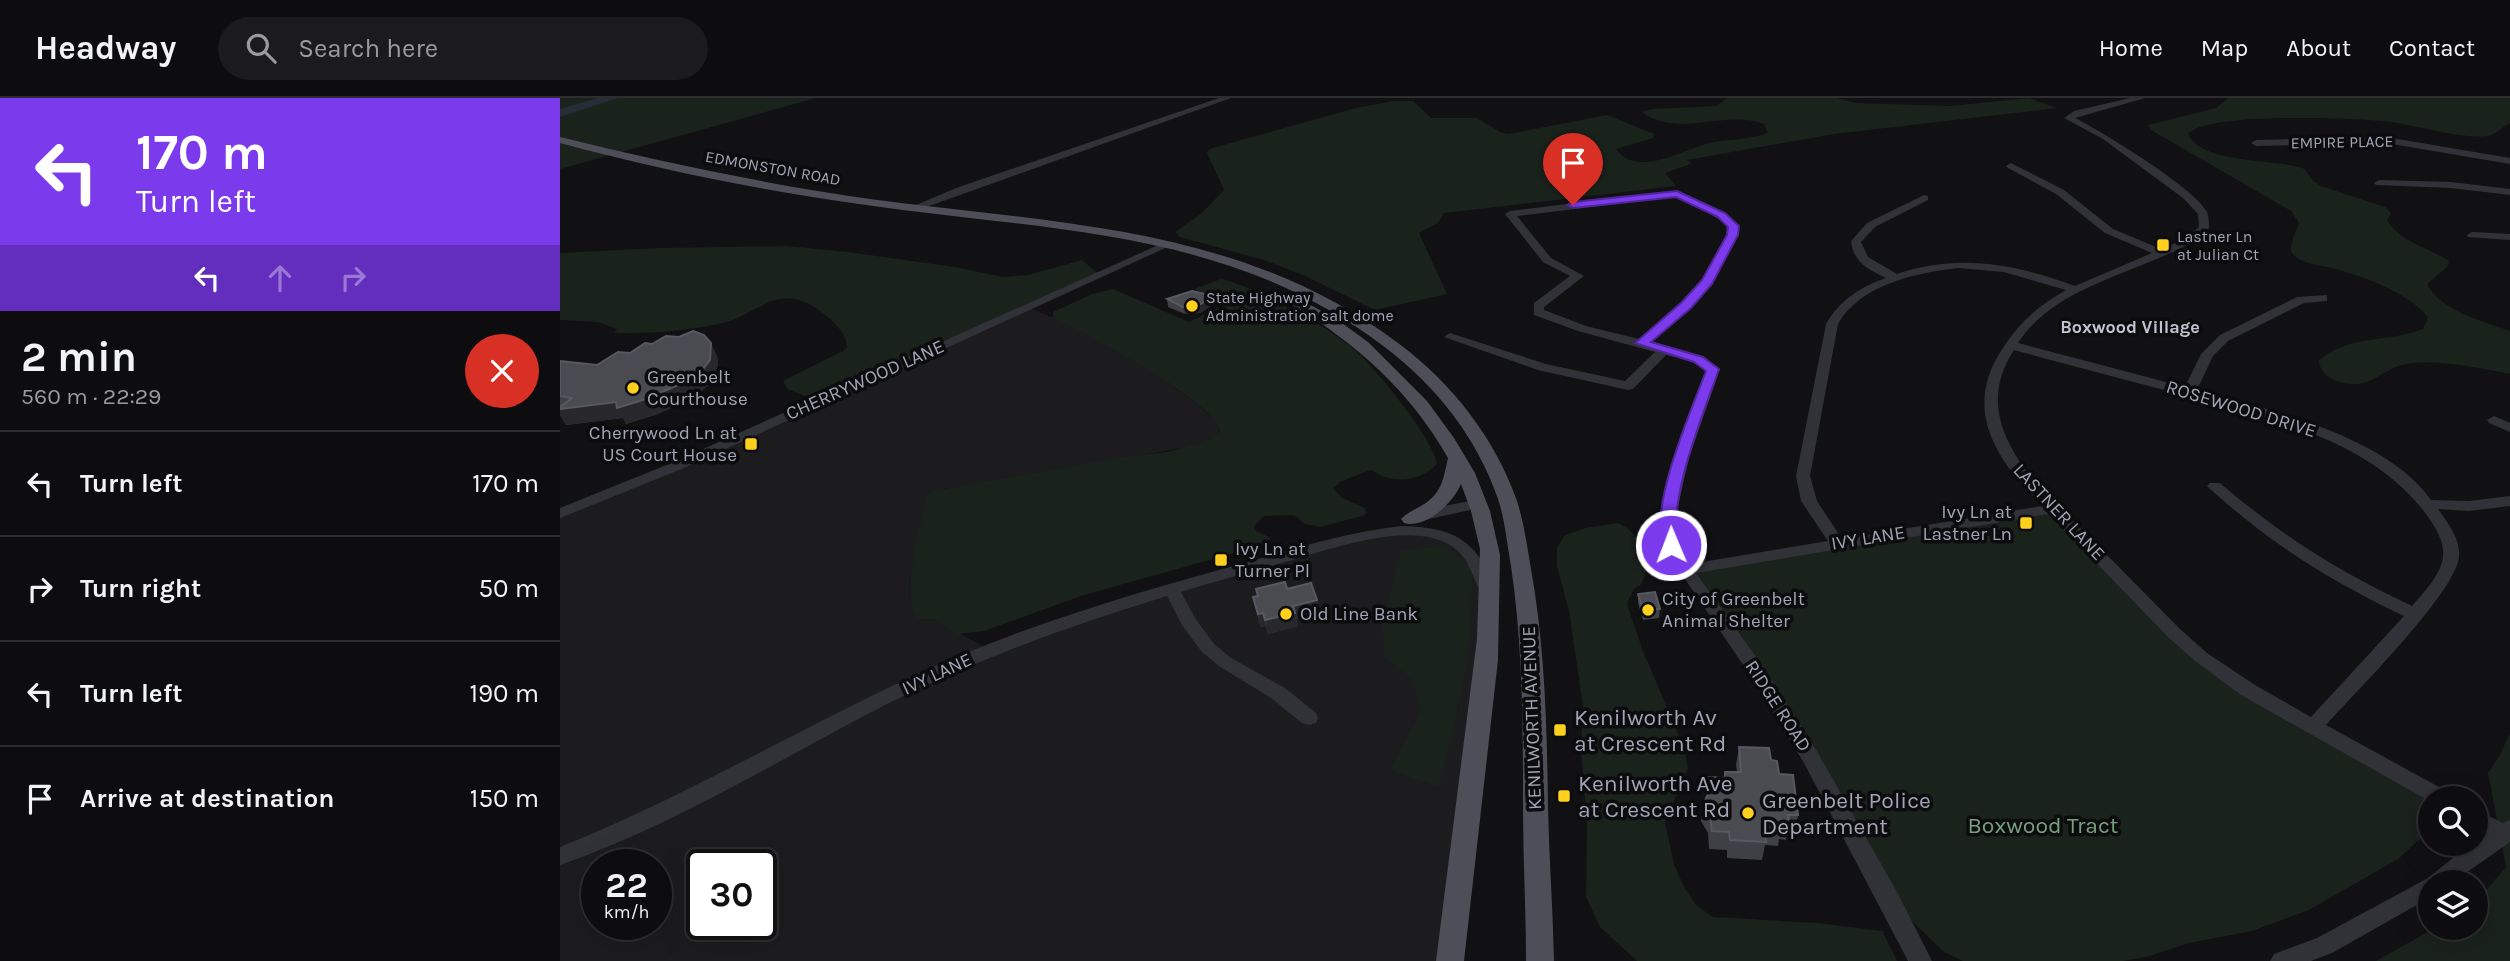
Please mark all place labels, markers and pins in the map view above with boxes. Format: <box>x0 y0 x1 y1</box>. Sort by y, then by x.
pin <box>1543 133 1603 205</box>
place label: Lastner Ln at Julian Ct <box>2177 227 2259 264</box>
marker: Lastner Ln at Julian Ct <box>2155 237 2171 253</box>
place label: State Highway Administration salt dome <box>1206 288 1394 325</box>
marker: State Highway Administration salt dome <box>1184 298 1200 314</box>
place label: Greenbelt Courthouse <box>647 366 748 410</box>
marker: Greenbelt Courthouse <box>625 380 641 396</box>
place label: Cherrywood Ln at US Court House <box>589 422 737 466</box>
marker: Cherrywood Ln at US Court House <box>743 436 759 452</box>
place label: Ivy Ln at Lastner Ln <box>1923 501 2012 545</box>
marker: Ivy Ln at Lastner Ln <box>2018 515 2034 531</box>
place label: Ivy Ln at Turner Pl <box>1235 538 1310 582</box>
marker: Ivy Ln at Turner Pl <box>1213 552 1229 568</box>
place label: City of Greenbelt Animal Shelter <box>1662 588 1805 632</box>
marker: City of Greenbelt Animal Shelter <box>1640 602 1656 618</box>
place label: Old Line Bank <box>1300 603 1418 625</box>
marker: Old Line Bank <box>1278 606 1294 622</box>
place label: Kenilworth Av at Crescent Rd <box>1574 704 1726 757</box>
marker: Kenilworth Av at Crescent Rd <box>1552 722 1568 738</box>
place label: Kenilworth Ave at Crescent Rd <box>1578 770 1733 823</box>
place label: Greenbelt Police Department <box>1762 787 1931 840</box>
marker: Kenilworth Ave at Crescent Rd <box>1556 788 1572 804</box>
marker: Greenbelt Police Department <box>1740 805 1756 821</box>

